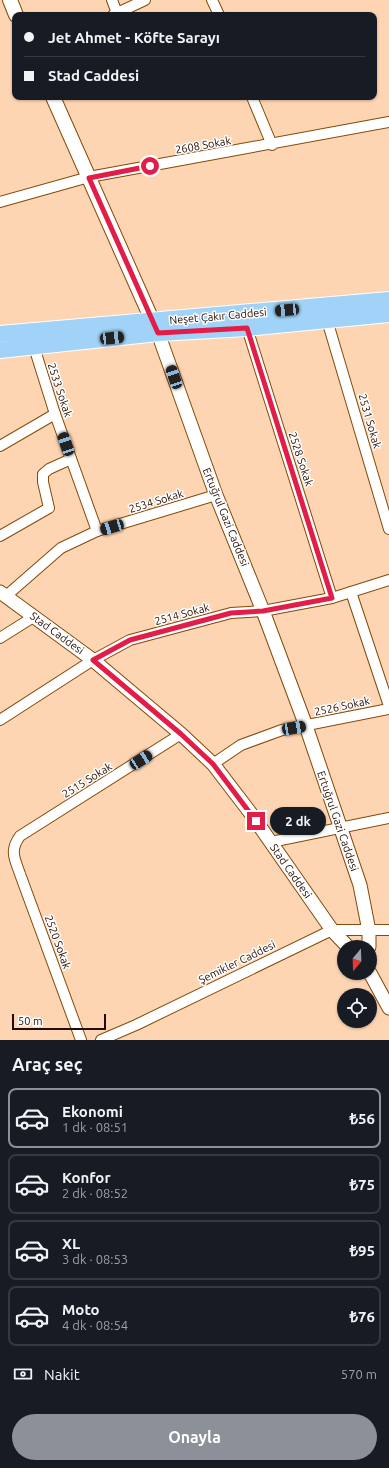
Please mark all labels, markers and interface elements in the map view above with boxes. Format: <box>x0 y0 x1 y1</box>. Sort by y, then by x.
text: Jet Ahmet - Köfte Sarayı <box>48 29 220 46</box>
text: Stad Caddesi <box>48 67 139 84</box>
street label: 2608 Sokak <box>174 134 232 156</box>
route start <box>141 157 159 175</box>
car <box>275 303 299 317</box>
street label: Neşet Çakır Caddesi <box>169 306 267 326</box>
car <box>99 331 125 345</box>
street label: 2533 Sokak <box>46 361 75 419</box>
car <box>164 364 184 390</box>
street label: 2531 Sokak <box>356 392 384 450</box>
street label: 2528 Sokak <box>287 430 316 488</box>
car <box>56 431 76 457</box>
street label: Ertuğrul Gazi Caddesi <box>201 466 251 568</box>
street label: 2534 Sokak <box>127 487 185 515</box>
car <box>99 518 125 536</box>
street label: 2514 Sokak <box>153 601 211 627</box>
street label: Stad Caddesi <box>28 609 86 657</box>
street label: 2526 Sokak <box>313 694 371 718</box>
car <box>281 720 307 736</box>
car <box>128 748 154 772</box>
street label: 2515 Sokak <box>60 760 114 800</box>
street label: Ertuğrul Gazi Caddesi <box>315 769 361 873</box>
callout: 2 dk <box>270 807 326 835</box>
route end <box>247 812 265 830</box>
text: 2 dk <box>285 814 311 828</box>
street label: Stad Caddesi <box>268 842 314 900</box>
street label: 2520 Sokak <box>43 913 73 971</box>
street label: Şemikler Caddesi <box>197 938 277 986</box>
north arrow <box>337 940 377 980</box>
map controls <box>337 940 377 1028</box>
button: locate <box>337 988 377 1028</box>
scale bar <box>12 1012 106 1031</box>
text: 50 m <box>18 1015 42 1027</box>
text: Araç seç <box>12 1054 83 1074</box>
icon: car <box>14 1100 50 1136</box>
text: Ekonomi <box>62 1103 123 1120</box>
text: ₺56 <box>349 1110 375 1127</box>
text: 1 dk · 08:51 <box>62 1120 128 1134</box>
icon: car <box>14 1166 50 1202</box>
text: Konfor <box>62 1169 111 1186</box>
text: ₺75 <box>349 1176 375 1193</box>
text: 2 dk · 08:52 <box>62 1186 128 1200</box>
icon: car <box>14 1232 50 1268</box>
text: XL <box>62 1235 80 1252</box>
text: ₺95 <box>349 1242 375 1259</box>
text: 3 dk · 08:53 <box>62 1252 128 1266</box>
icon: car <box>14 1298 50 1334</box>
text: Moto <box>62 1301 100 1318</box>
text: ₺76 <box>349 1308 375 1325</box>
text: 4 dk · 08:54 <box>62 1318 128 1332</box>
icon: cash <box>12 1363 34 1385</box>
text: Nakit <box>44 1366 80 1383</box>
text: 570 m <box>341 1367 377 1381</box>
button: Onayla <box>12 1414 377 1460</box>

